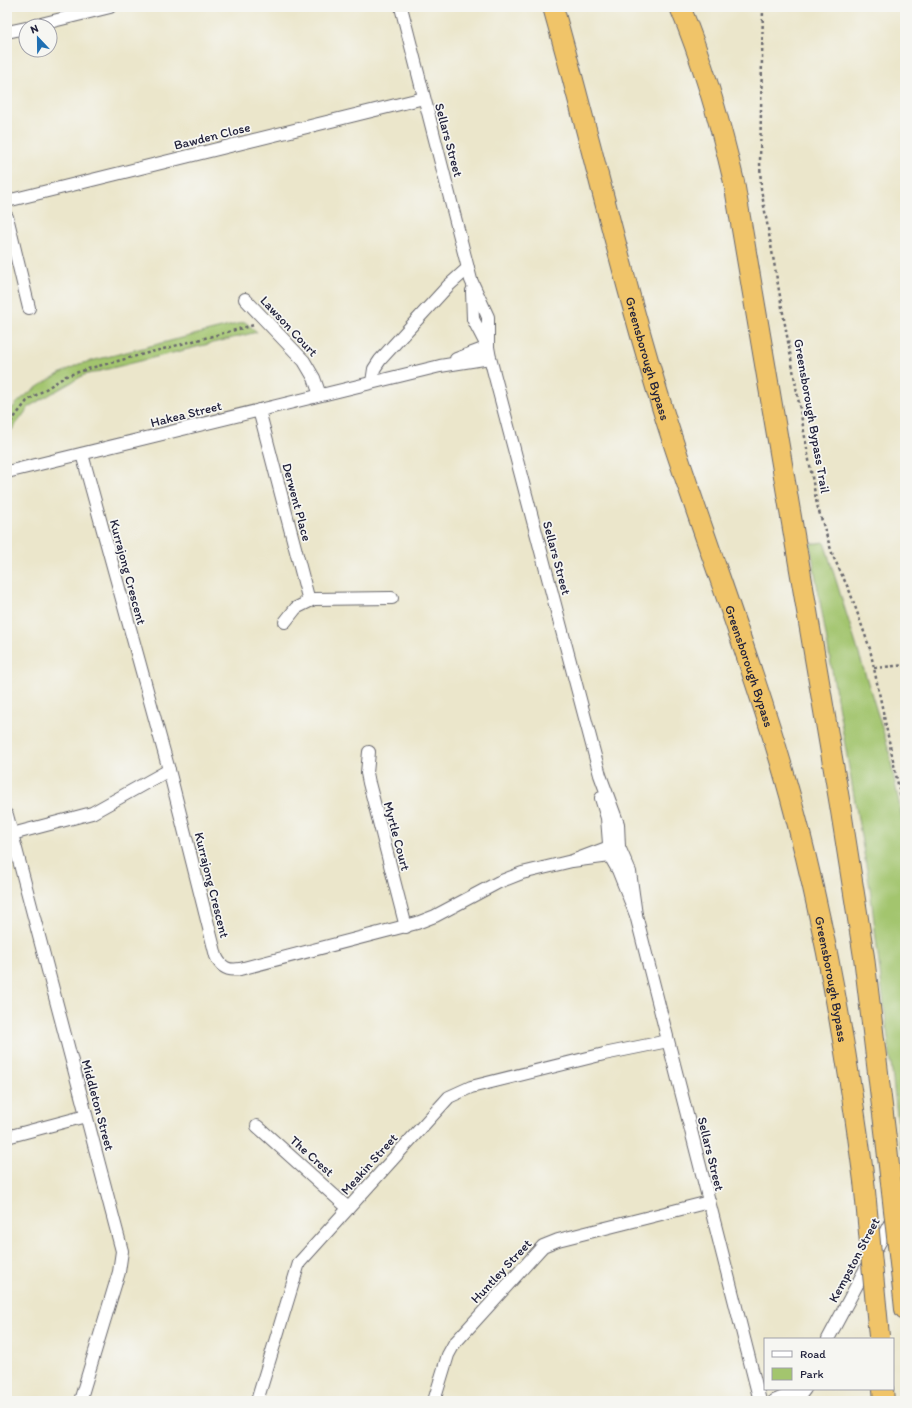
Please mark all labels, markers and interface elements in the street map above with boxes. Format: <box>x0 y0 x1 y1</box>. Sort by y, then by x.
north arrow <box>18 18 58 58</box>
text: N <box>29 22 40 37</box>
street label: Sellars Street <box>432 101 466 179</box>
street label: Bawden Close <box>172 119 252 153</box>
street label: Lawson Court <box>257 293 321 359</box>
street label: Greensborough Bypass <box>623 295 673 422</box>
street label: Greensborough Bypass Trail <box>791 338 833 495</box>
street label: Hakea Street <box>149 398 223 430</box>
street label: Derwent Place <box>279 461 315 543</box>
street label: Kurrajong Crescent <box>107 518 149 626</box>
street label: Sellars Street <box>540 519 574 597</box>
street label: Greensborough Bypass <box>722 603 777 729</box>
street label: Myrtle Court <box>381 800 413 872</box>
street label: Kurrajong Crescent <box>192 831 232 939</box>
street label: Greensborough Bypass <box>812 915 851 1043</box>
street label: Middleton Street <box>79 1058 117 1152</box>
street label: Sellars Street <box>695 1115 727 1193</box>
street label: Meakin Street <box>338 1130 401 1198</box>
street label: The Crest <box>287 1132 337 1180</box>
street label: Kempston Street <box>825 1215 883 1305</box>
street label: Huntley Street <box>468 1236 535 1306</box>
legend <box>764 1338 894 1390</box>
text: Road <box>800 1347 826 1361</box>
text: Park <box>800 1367 824 1381</box>

